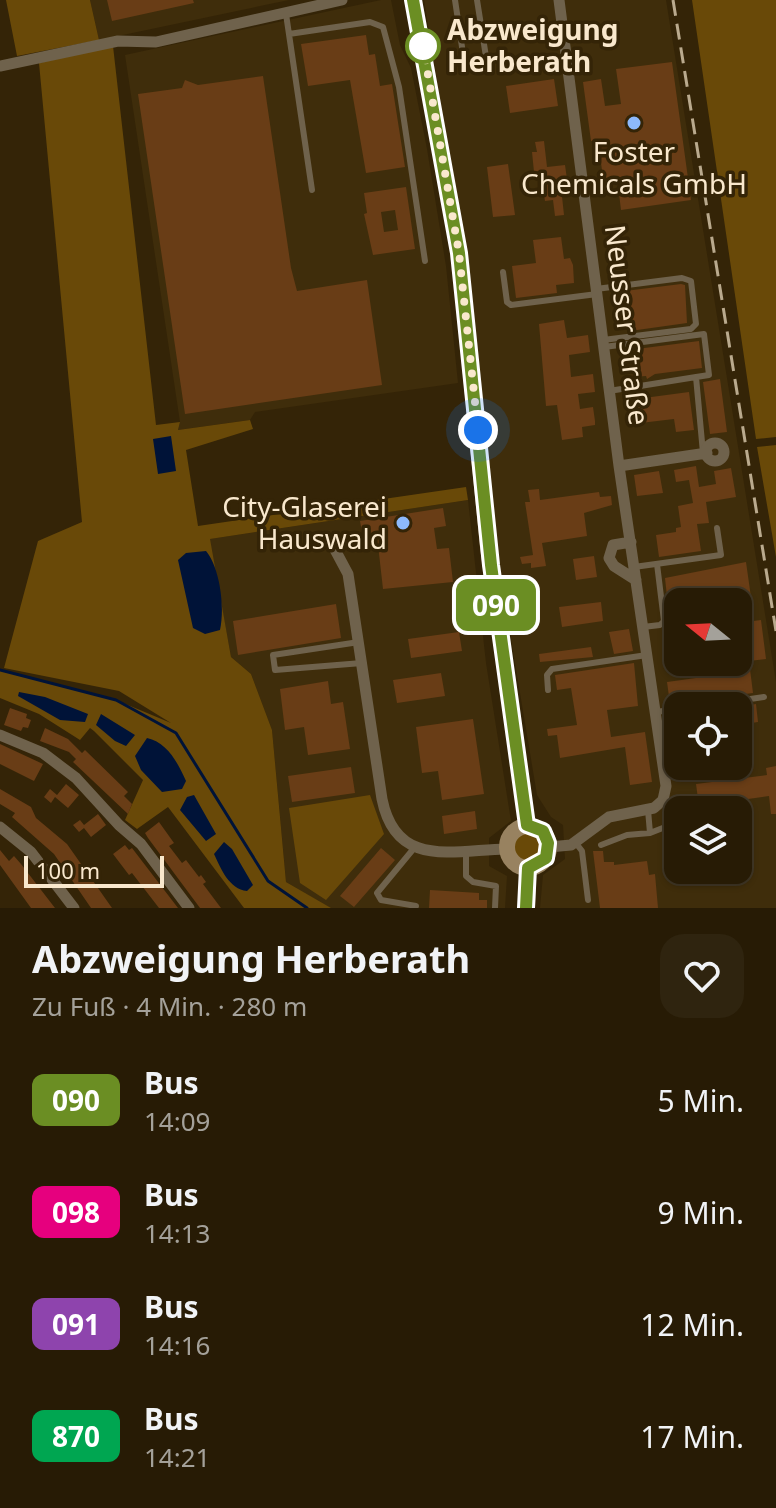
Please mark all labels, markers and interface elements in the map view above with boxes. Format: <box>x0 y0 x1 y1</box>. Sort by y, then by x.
place label: Abzweigung Herberath <box>447 10 618 80</box>
marker: Abzweigung Herberath <box>406 29 440 63</box>
marker: Foster Chemicals GmbH <box>625 114 643 132</box>
place label: Foster Chemicals GmbH <box>521 132 747 202</box>
street label: Neusser Straße <box>597 223 659 427</box>
your location <box>458 410 498 450</box>
place label: City-Glaserei Hauswald <box>222 487 387 557</box>
marker: City-Glaserei Hauswald <box>394 514 412 532</box>
line badge: 090 <box>450 579 542 631</box>
text: 090 <box>472 586 520 624</box>
north arrow <box>664 588 752 676</box>
map controls <box>664 588 752 884</box>
button: locate <box>664 692 752 780</box>
button: layers <box>664 796 752 884</box>
scale bar <box>24 852 164 888</box>
text: 100 m <box>36 855 100 885</box>
text: Abzweigung Herberath <box>32 932 470 984</box>
button: heart <box>660 934 744 1018</box>
text: Zu Fuß · 4 Min. · 280 m <box>32 988 307 1024</box>
text: Bus <box>144 1062 199 1103</box>
text: 5 Min. <box>658 1080 744 1121</box>
text: 090 <box>52 1081 100 1119</box>
text: 14:09 <box>144 1103 210 1139</box>
text: Bus <box>144 1174 199 1215</box>
text: 9 Min. <box>658 1192 744 1233</box>
text: 098 <box>52 1193 100 1231</box>
text: 14:13 <box>144 1215 210 1251</box>
text: Bus <box>144 1286 199 1327</box>
text: 12 Min. <box>640 1304 744 1345</box>
text: 091 <box>52 1305 100 1343</box>
text: 14:16 <box>144 1327 210 1363</box>
text: Bus <box>144 1398 199 1439</box>
text: 17 Min. <box>640 1416 744 1457</box>
text: 870 <box>52 1417 100 1455</box>
text: 14:21 <box>144 1439 210 1475</box>

